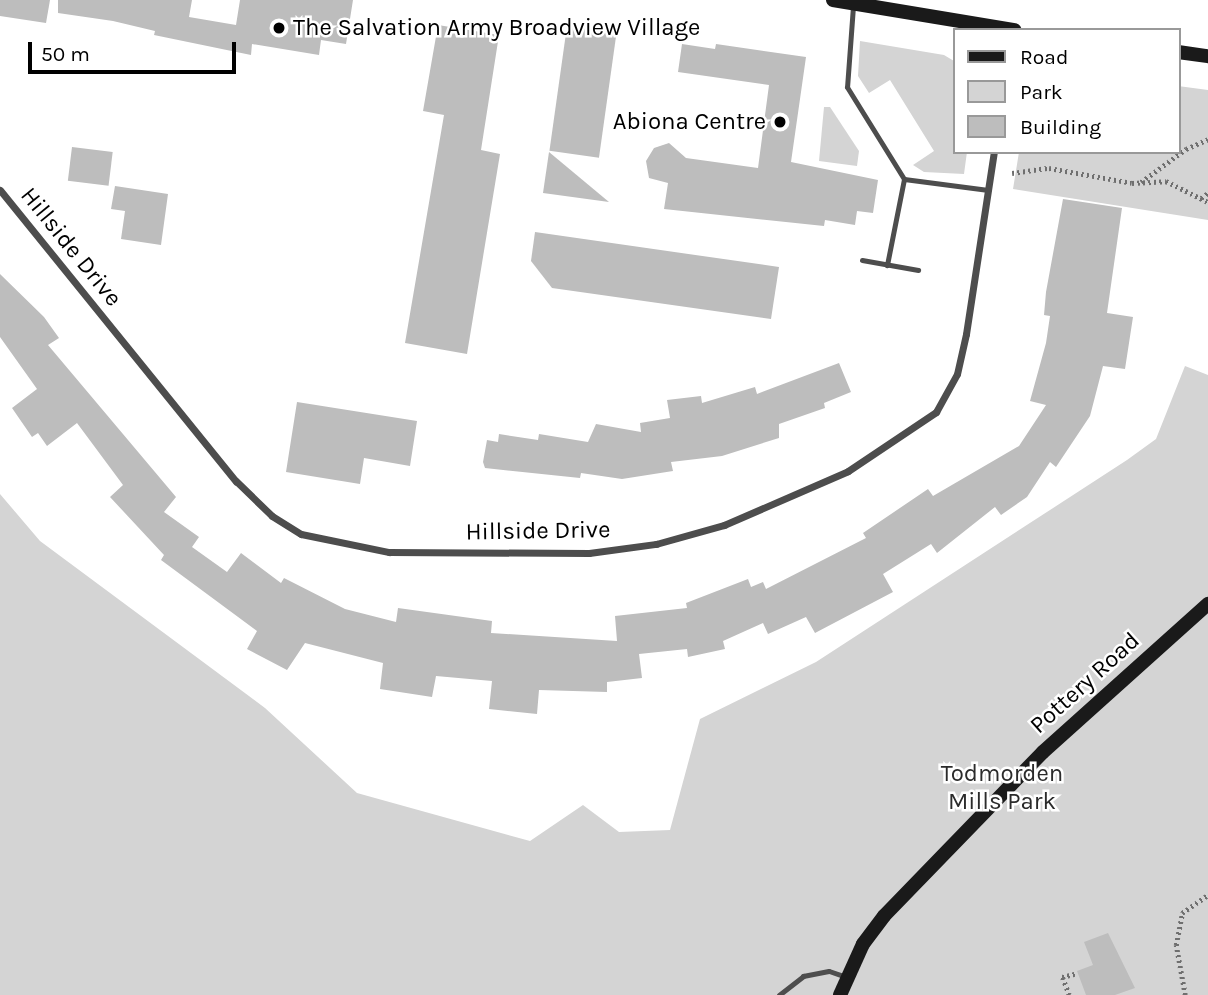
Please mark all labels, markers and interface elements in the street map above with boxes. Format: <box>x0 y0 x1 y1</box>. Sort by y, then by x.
place label: The Salvation Army Broadview Village <box>293 14 700 42</box>
marker: The Salvation Army Broadview Village <box>271 20 287 36</box>
scale bar <box>32 28 240 72</box>
legend <box>953 28 1180 154</box>
text: 50 m <box>41 42 90 66</box>
text: Road <box>1020 45 1068 69</box>
text: Park <box>1020 80 1063 104</box>
place label: Abiona Centre <box>613 108 766 136</box>
marker: Abiona Centre <box>772 114 788 130</box>
text: Building <box>1020 115 1101 139</box>
street label: Hillside Drive <box>14 182 128 312</box>
street label: Hillside Drive <box>465 515 611 547</box>
street label: Pottery Road <box>1024 626 1146 740</box>
park label: Todmorden Mills Park <box>941 760 1063 816</box>

